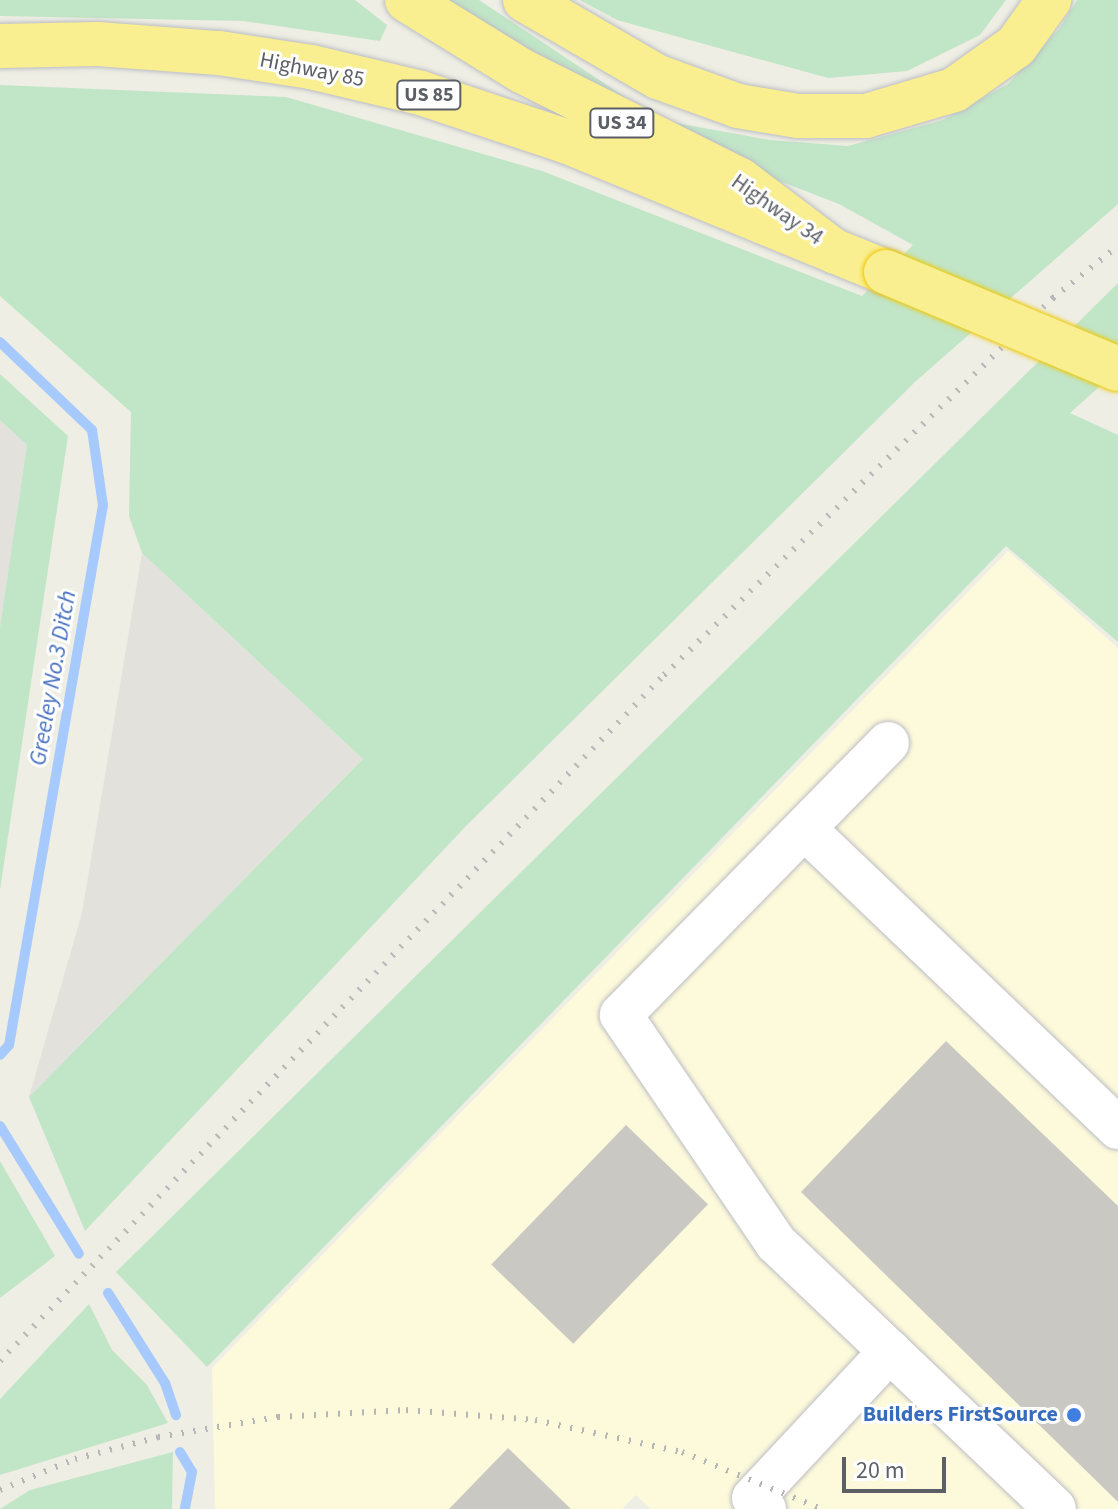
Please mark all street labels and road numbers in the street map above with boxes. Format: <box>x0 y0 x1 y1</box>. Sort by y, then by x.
street label: Highway 85 <box>257 47 367 93</box>
road number: US 85 <box>395 79 463 111</box>
road number: US 34 <box>588 107 656 139</box>
street label: Highway 34 <box>726 169 828 251</box>

